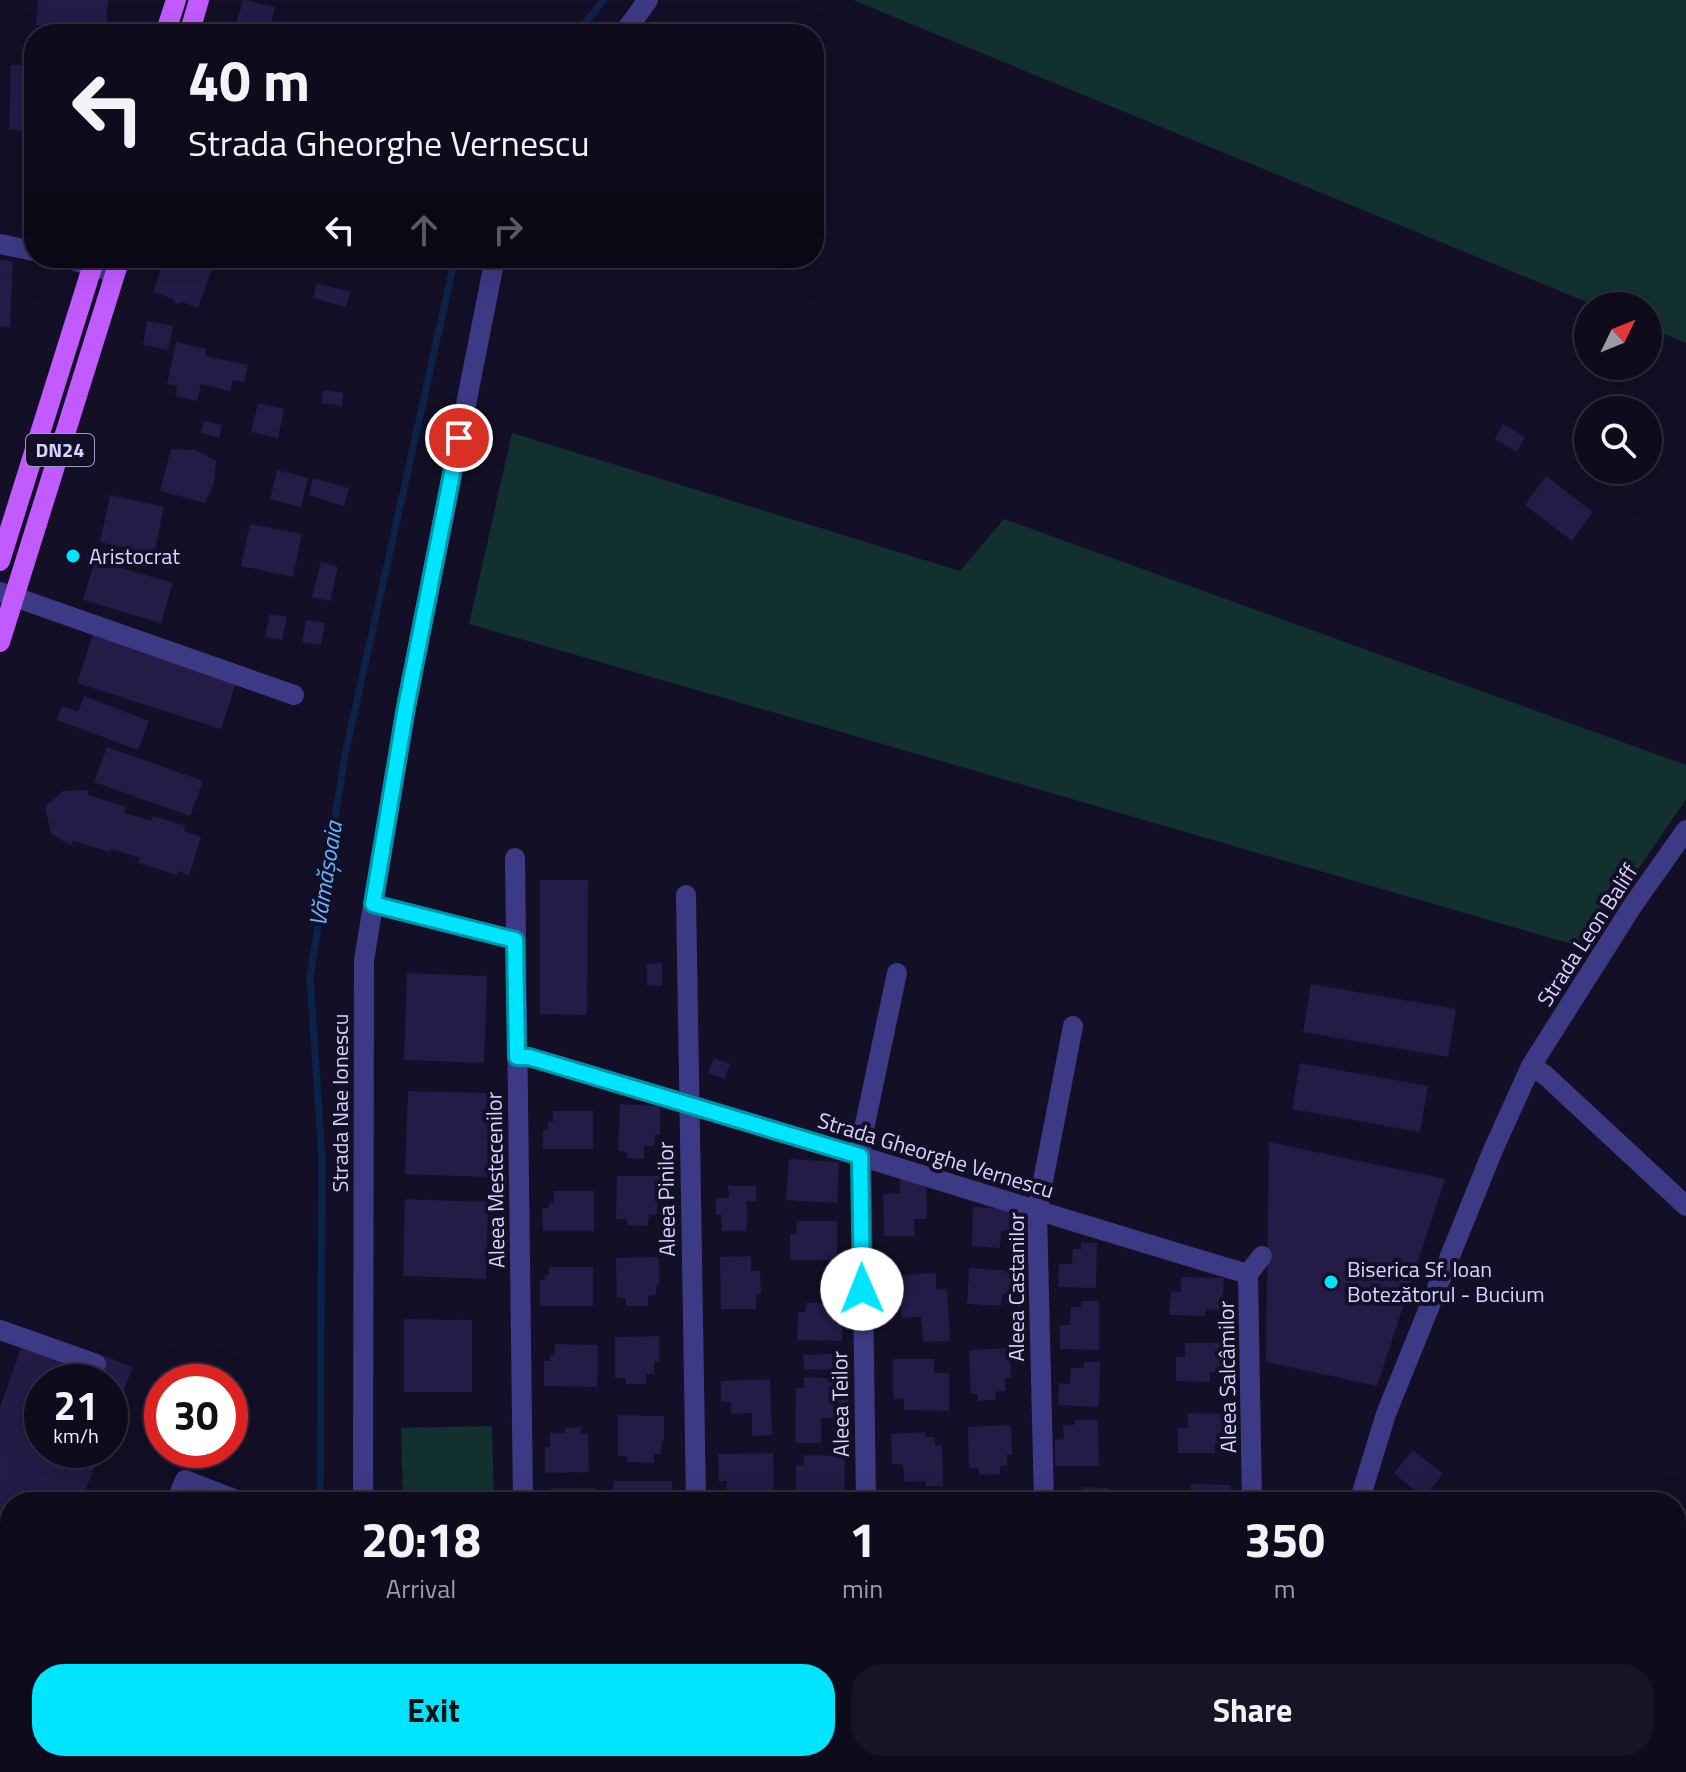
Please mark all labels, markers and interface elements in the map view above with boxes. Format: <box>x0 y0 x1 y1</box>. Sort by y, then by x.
text: 40 m <box>188 38 310 123</box>
icon: left <box>56 56 160 160</box>
text: Strada Gheorghe Vernescu <box>188 115 590 170</box>
icon: left <box>318 208 362 252</box>
icon: ahead <box>402 208 446 252</box>
icon: right <box>486 208 530 252</box>
north arrow <box>1574 292 1662 380</box>
map controls <box>1574 292 1662 484</box>
button: search <box>1574 396 1662 484</box>
pin <box>425 404 493 472</box>
icon: arrive <box>437 416 481 460</box>
road number: DN24 <box>26 434 94 466</box>
place label: Aristocrat <box>89 539 180 573</box>
marker: Aristocrat <box>64 547 82 565</box>
water label: Vămășoaia <box>299 817 351 929</box>
street label: Strada Leon Baliff <box>1528 856 1646 1013</box>
street label: Strada Nae Ionescu <box>323 1014 357 1192</box>
street label: Aleea Mestecenilor <box>476 1091 514 1268</box>
street label: Strada Gheorghe Vernescu <box>814 1103 1058 1207</box>
street label: Aleea Pinilor <box>648 1141 684 1257</box>
street label: Aleea Castanilor <box>999 1212 1033 1362</box>
position arrow <box>820 1247 904 1331</box>
place label: Biserica Sf. Ioan Botezătorul - Bucium <box>1347 1252 1545 1311</box>
marker: Biserica Sf. Ioan Botezătorul - Bucium <box>1322 1273 1340 1291</box>
street label: Aleea Salcâmilor <box>1209 1300 1245 1454</box>
street label: Aleea Teilor <box>822 1350 858 1457</box>
speed limit sign: 30 <box>144 1364 248 1468</box>
text: 21 <box>54 1375 98 1436</box>
text: km/h <box>53 1420 99 1451</box>
text: 20:18 <box>361 1503 481 1576</box>
text: 1 <box>849 1503 876 1576</box>
text: 350 <box>1244 1503 1325 1576</box>
text: Arrival <box>386 1569 456 1608</box>
text: min <box>842 1569 883 1608</box>
text: m <box>1274 1569 1296 1608</box>
button: Exit <box>32 1664 835 1756</box>
button: Share <box>851 1664 1654 1756</box>

